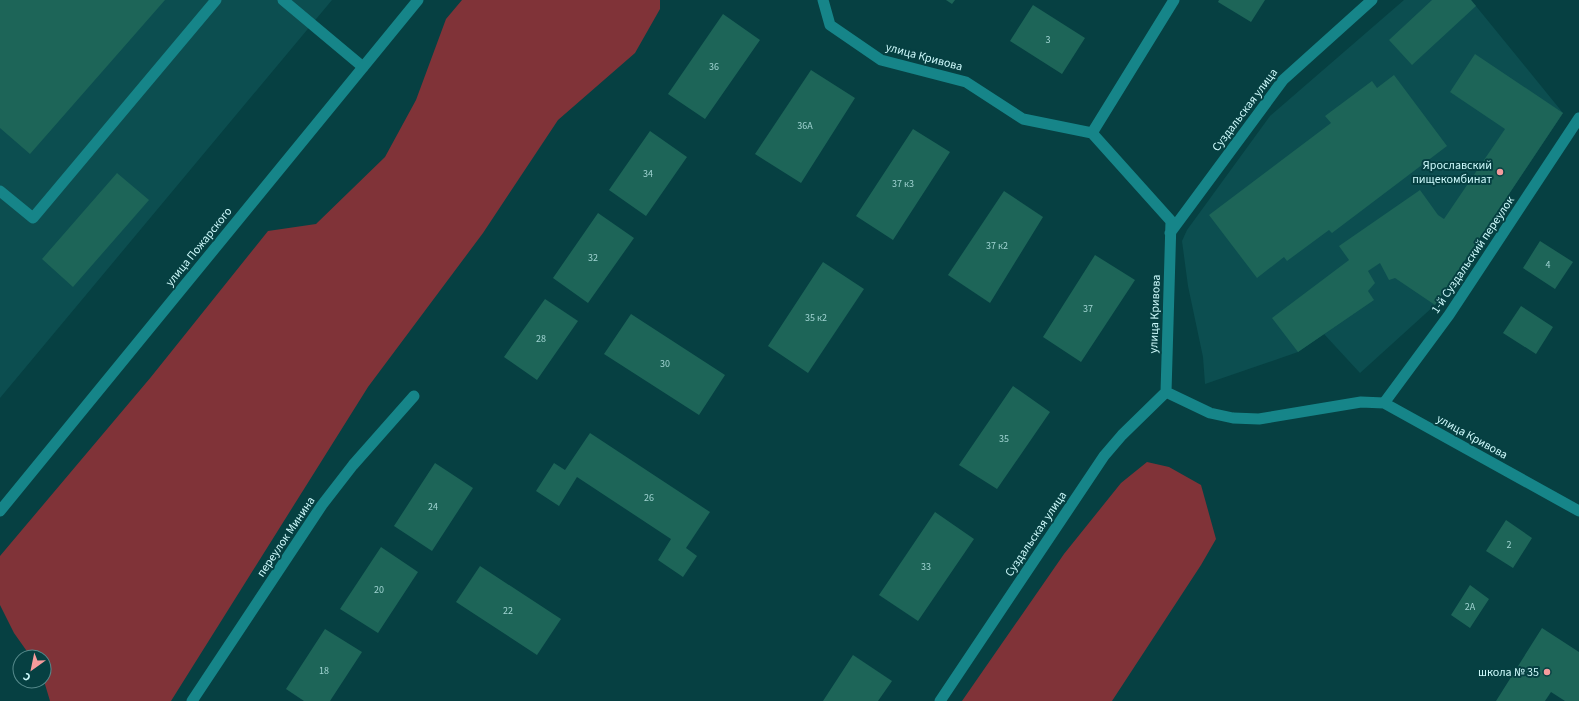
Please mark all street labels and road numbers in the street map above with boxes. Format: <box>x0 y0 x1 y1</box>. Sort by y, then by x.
street label: улица Кривова <box>884 39 964 75</box>
street label: Суздальская улица <box>1208 65 1282 155</box>
street label: 1-й Суздальский переулок <box>1427 193 1519 317</box>
street label: улица Пожарского <box>162 204 236 290</box>
street label: улица Кривова <box>1145 274 1165 354</box>
street label: улица Кривова <box>1433 410 1511 464</box>
street label: Суздальская улица <box>1001 488 1071 580</box>
street label: переулок Минина <box>253 493 319 581</box>

